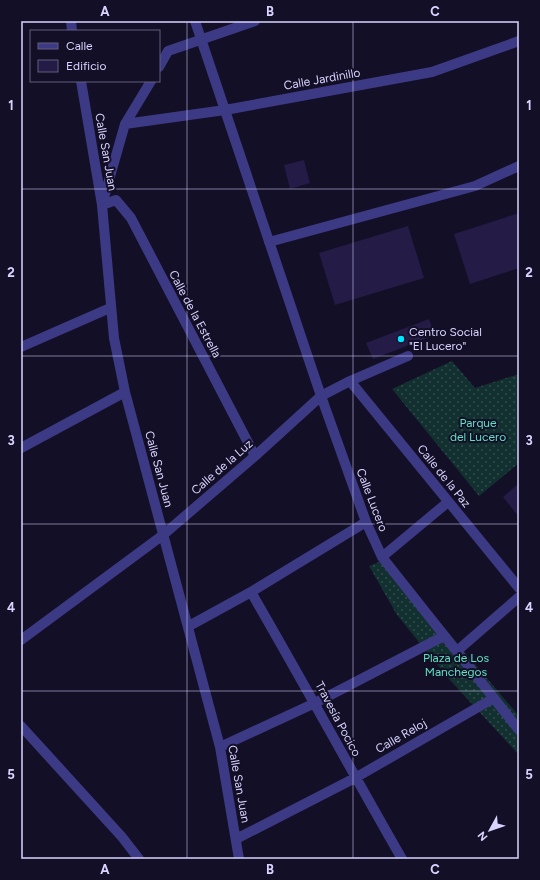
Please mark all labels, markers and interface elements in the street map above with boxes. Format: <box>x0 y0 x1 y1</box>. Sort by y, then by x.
text: A <box>100 4 110 19</box>
text: B <box>266 4 274 19</box>
text: C <box>430 4 440 19</box>
legend <box>30 30 160 82</box>
text: Calle <box>66 39 93 53</box>
text: Edificio <box>66 59 106 73</box>
street label: Calle Jardinillo <box>283 65 361 93</box>
text: 1 <box>8 98 14 113</box>
text: 1 <box>526 98 532 113</box>
street label: Calle San Juan <box>92 112 120 192</box>
text: 2 <box>7 265 15 280</box>
text: 2 <box>525 265 533 280</box>
street label: Calle de la Estrella <box>166 268 224 360</box>
place label: Centro Social "El Lucero" <box>409 325 482 353</box>
marker: Centro Social "El Lucero" <box>396 334 406 344</box>
park label: Parque del Lucero <box>450 416 506 444</box>
street label: Calle San Juan <box>142 429 176 509</box>
text: 3 <box>7 433 15 448</box>
text: 3 <box>525 433 533 448</box>
street label: Calle de la Luz <box>188 436 256 497</box>
street label: Calle de la Paz <box>414 442 474 510</box>
street label: Calle Lucero <box>354 466 390 534</box>
text: 4 <box>7 600 15 615</box>
text: 4 <box>525 600 533 615</box>
park label: Plaza de Los Manchegos <box>423 651 489 679</box>
street label: Travesía Pocico <box>312 679 364 759</box>
street label: Calle Reloj <box>373 716 429 756</box>
street label: Calle San Juan <box>225 744 253 824</box>
text: 5 <box>7 767 15 782</box>
text: 5 <box>525 767 533 782</box>
north arrow <box>470 810 510 850</box>
text: N <box>475 829 490 844</box>
text: A <box>100 862 110 877</box>
text: B <box>266 862 274 877</box>
text: C <box>430 862 440 877</box>

